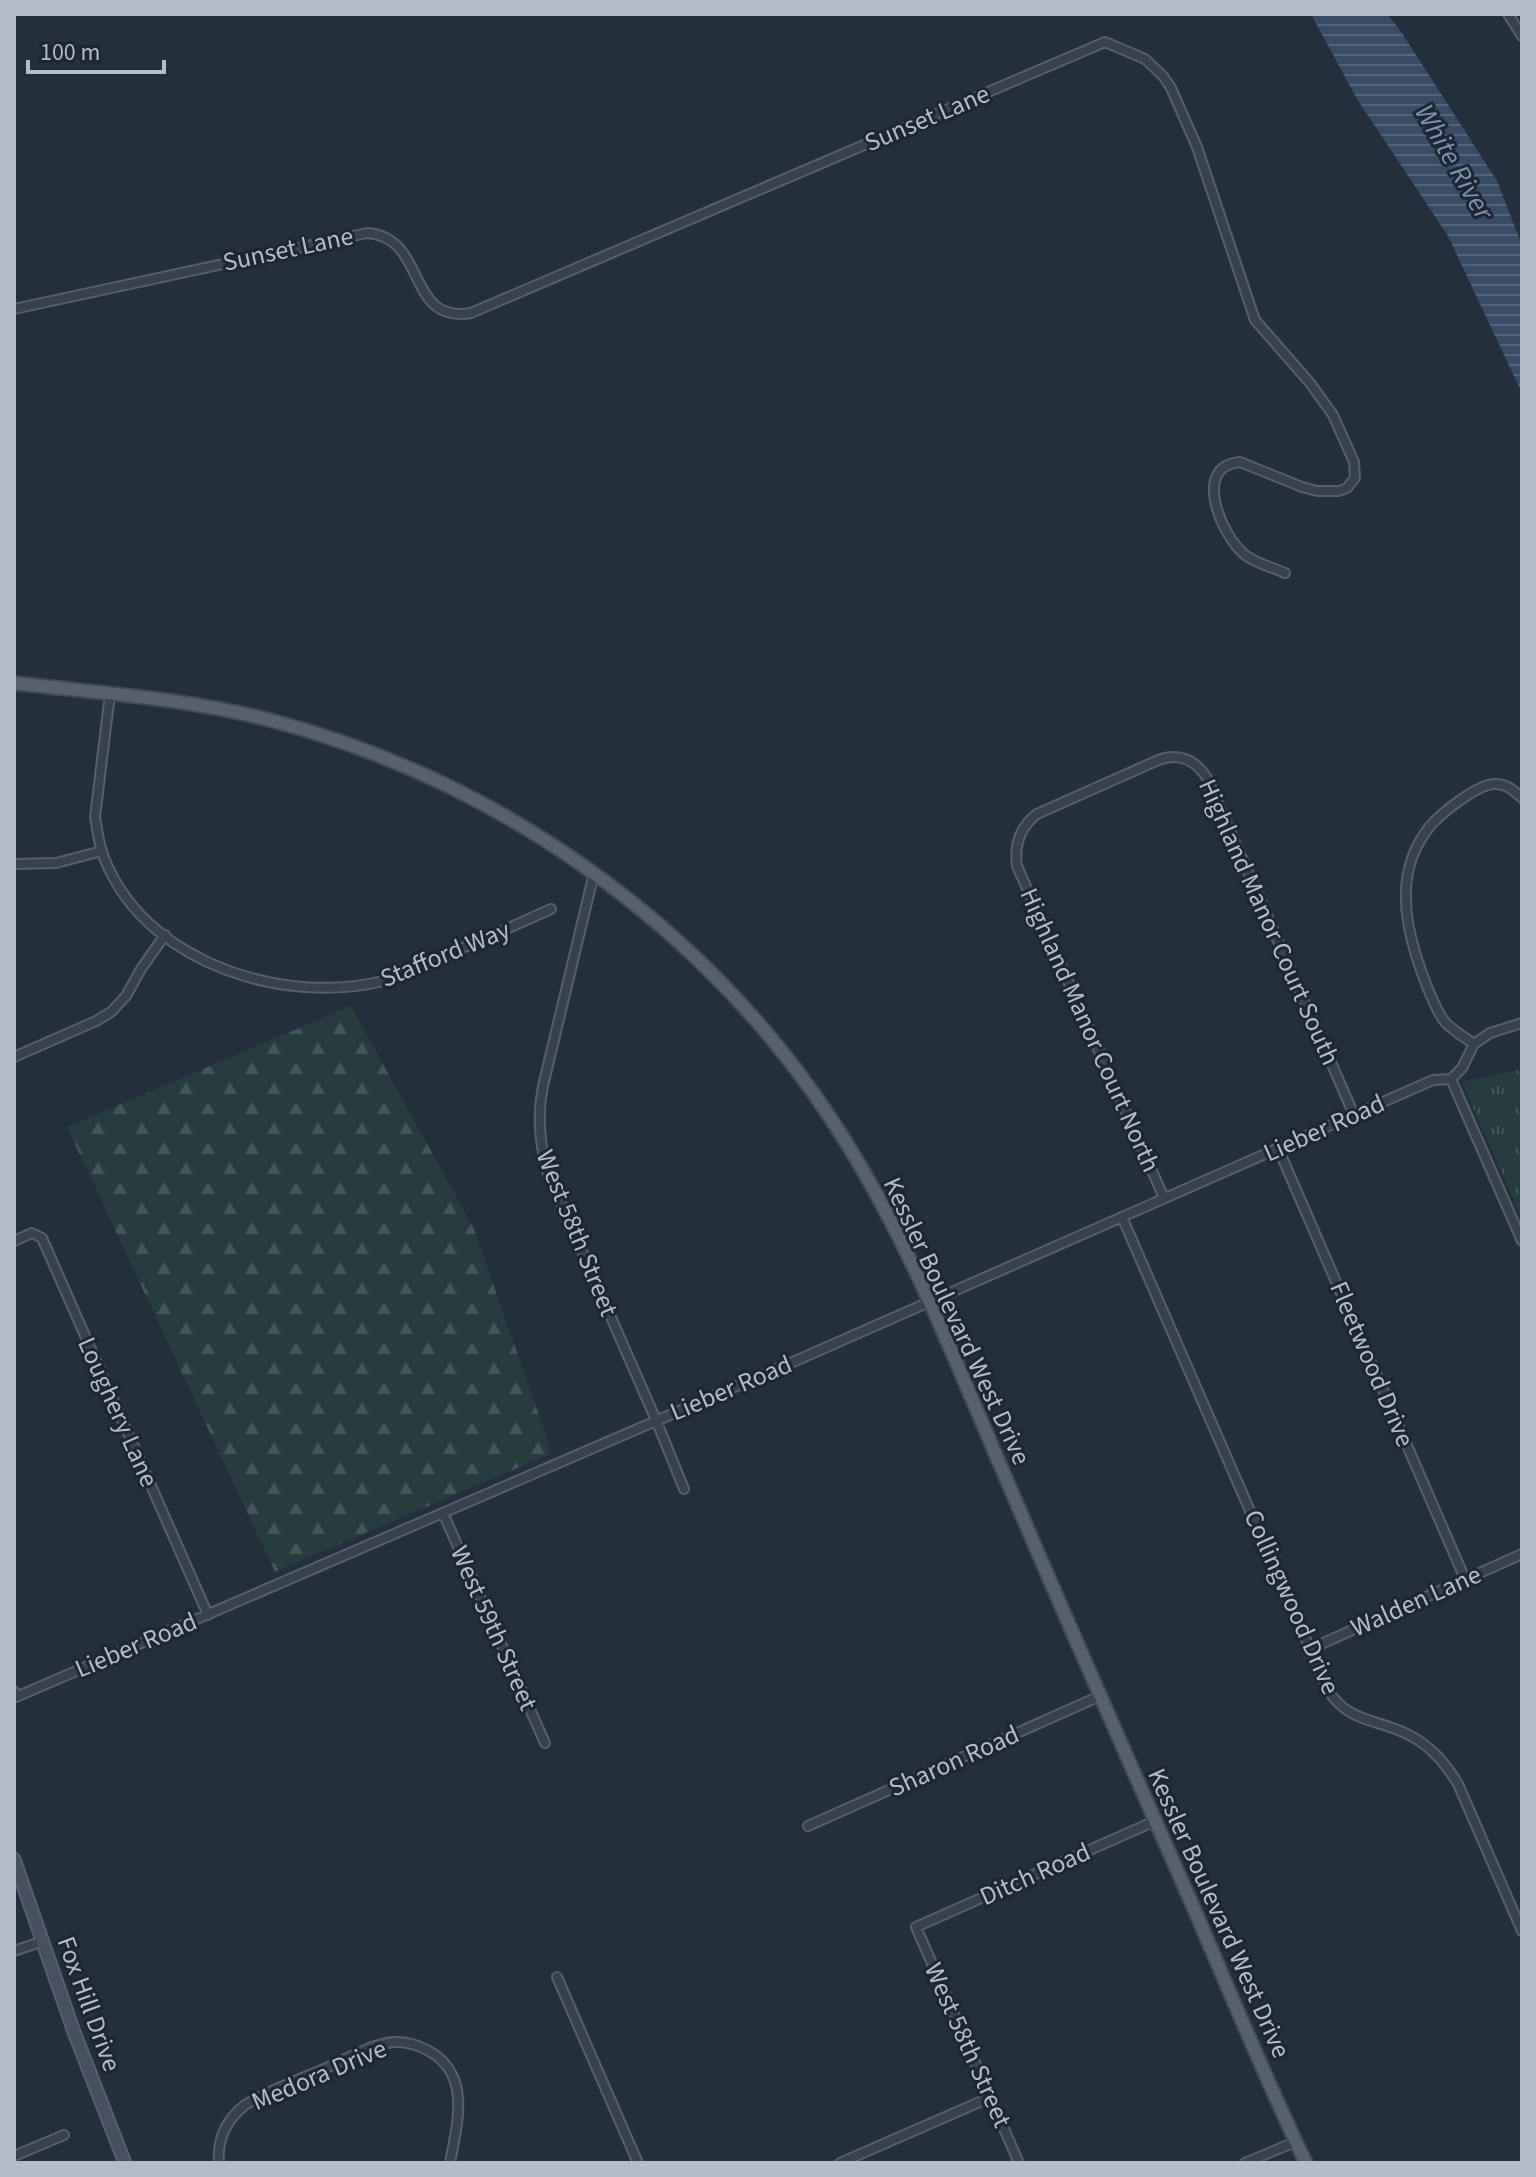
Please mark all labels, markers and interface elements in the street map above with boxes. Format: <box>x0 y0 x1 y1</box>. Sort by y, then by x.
scale bar <box>28 24 164 74</box>
text: 100 m <box>40 35 100 70</box>
street label: Sunset Lane <box>859 75 995 161</box>
water label: White River <box>1405 97 1504 229</box>
street label: Sunset Lane <box>219 217 357 281</box>
street label: Highland Manor Court South <box>1189 773 1349 1071</box>
street label: Highland Manor Court North <box>1011 882 1169 1178</box>
street label: Stafford Way <box>375 911 515 997</box>
street label: Lieber Road <box>1257 1085 1391 1171</box>
street label: West 58th Street <box>527 1144 627 1322</box>
street label: Kessler Boulevard West Drive <box>874 1171 1040 1471</box>
street label: Fleetwood Drive <box>1320 1276 1424 1452</box>
street label: Loughery Lane <box>68 1331 168 1493</box>
street label: Lieber Road <box>664 1346 798 1430</box>
street label: Collingwood Drive <box>1235 1504 1349 1700</box>
street label: West 59th Street <box>441 1540 547 1716</box>
street label: Walden Lane <box>1345 1556 1487 1646</box>
street label: Lieber Road <box>69 1603 203 1687</box>
street label: Sharon Road <box>883 1716 1025 1806</box>
street label: Kessler Boulevard West Drive <box>1138 1762 1300 2064</box>
street label: Ditch Road <box>974 1833 1096 1915</box>
street label: Fox Hill Drive <box>47 1931 131 2077</box>
street label: West 58th Street <box>915 1957 1021 2133</box>
street label: Medora Drive <box>246 2030 392 2120</box>

